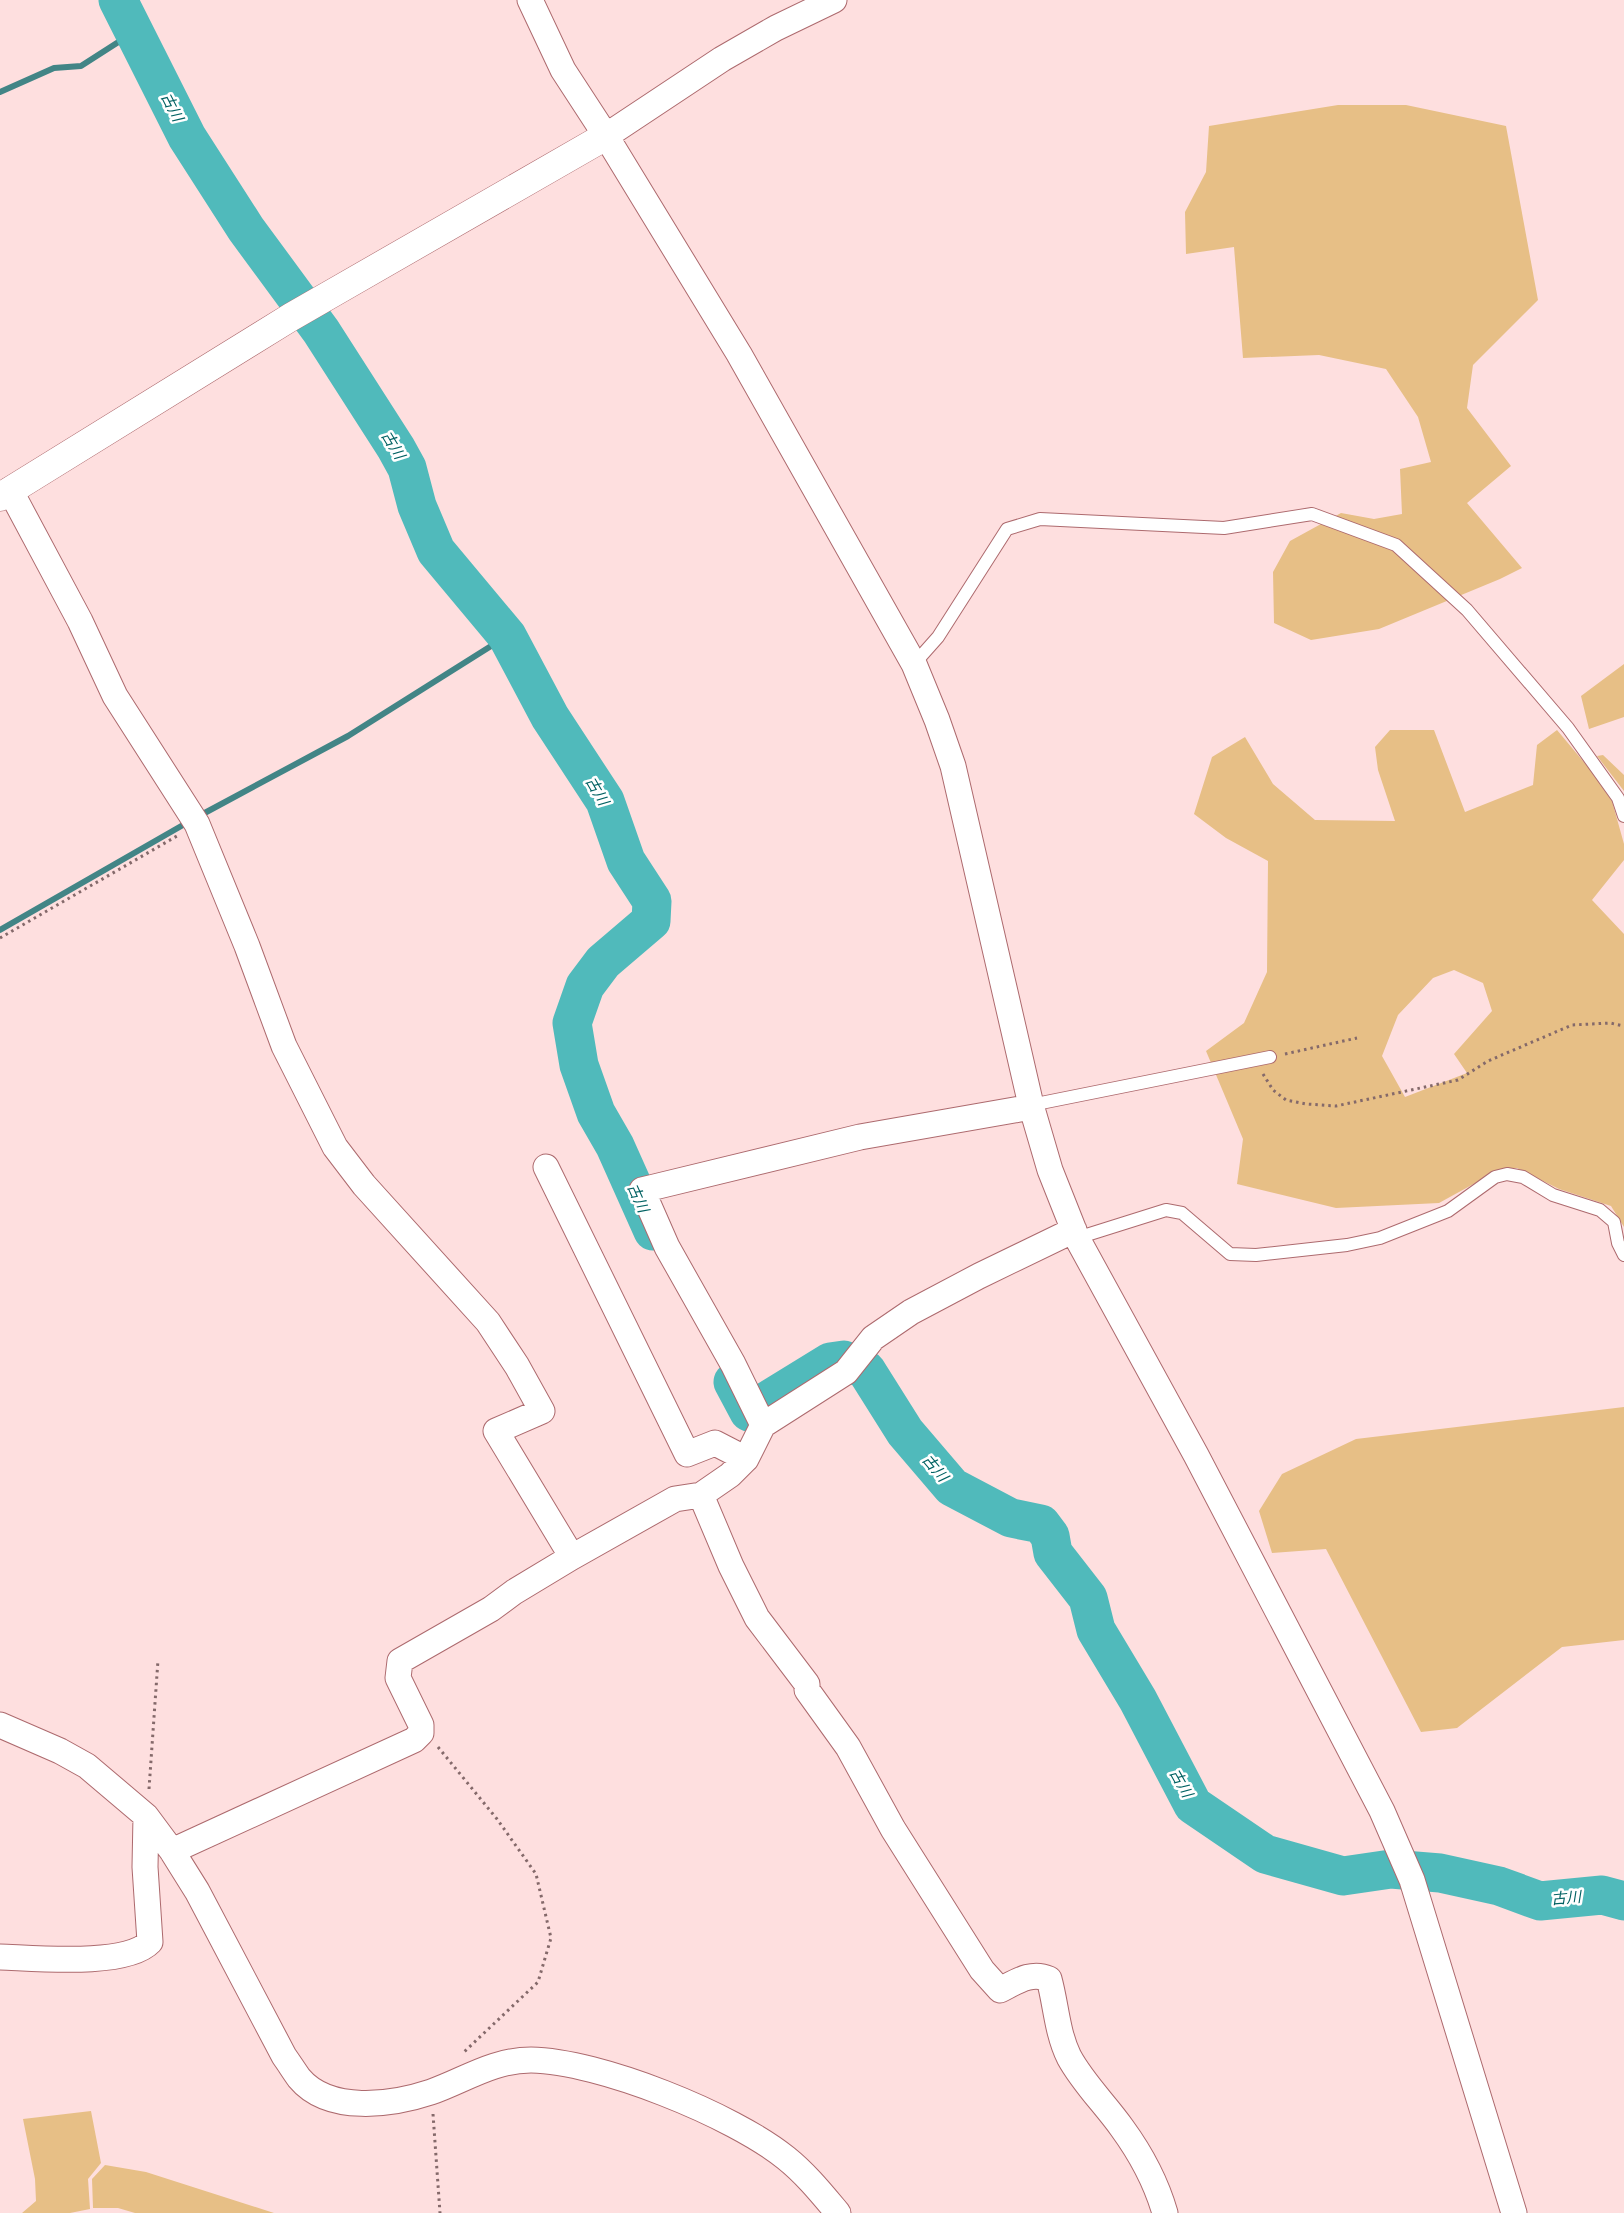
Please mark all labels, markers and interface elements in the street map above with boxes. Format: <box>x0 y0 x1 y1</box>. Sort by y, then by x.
water label: 古川 <box>156 89 189 127</box>
water label: 古川 <box>377 427 410 465</box>
water label: 古川 <box>581 773 614 811</box>
water label: 古川 <box>623 1180 654 1218</box>
water label: 古川 <box>918 1450 954 1487</box>
water label: 古川 <box>1165 1765 1198 1803</box>
water label: 古川 <box>1550 1887 1584 1909</box>

